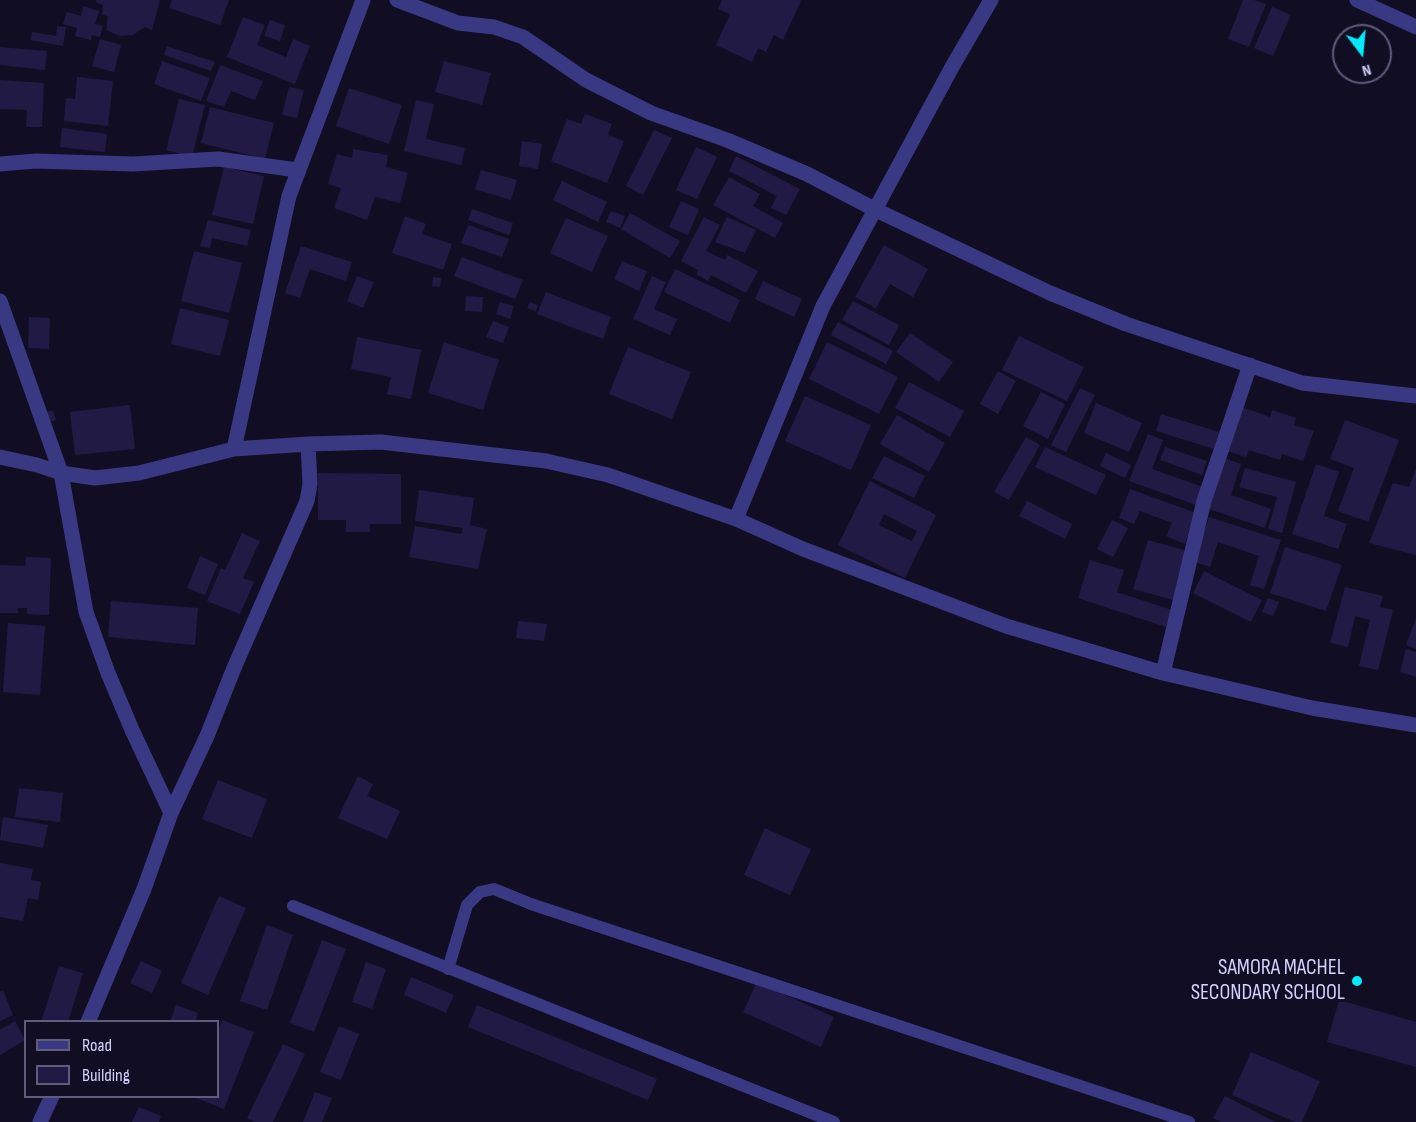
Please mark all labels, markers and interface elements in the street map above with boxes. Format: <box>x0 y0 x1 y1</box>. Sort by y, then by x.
north arrow <box>1332 24 1392 84</box>
text: N <box>1360 60 1373 80</box>
place label: SAMORA MACHEL SECONDARY SCHOOL <box>1191 955 1345 1006</box>
marker: SAMORA MACHEL SECONDARY SCHOOL <box>1350 974 1364 988</box>
legend <box>24 1020 219 1098</box>
text: Road <box>82 1035 112 1056</box>
text: Building <box>82 1065 130 1086</box>

